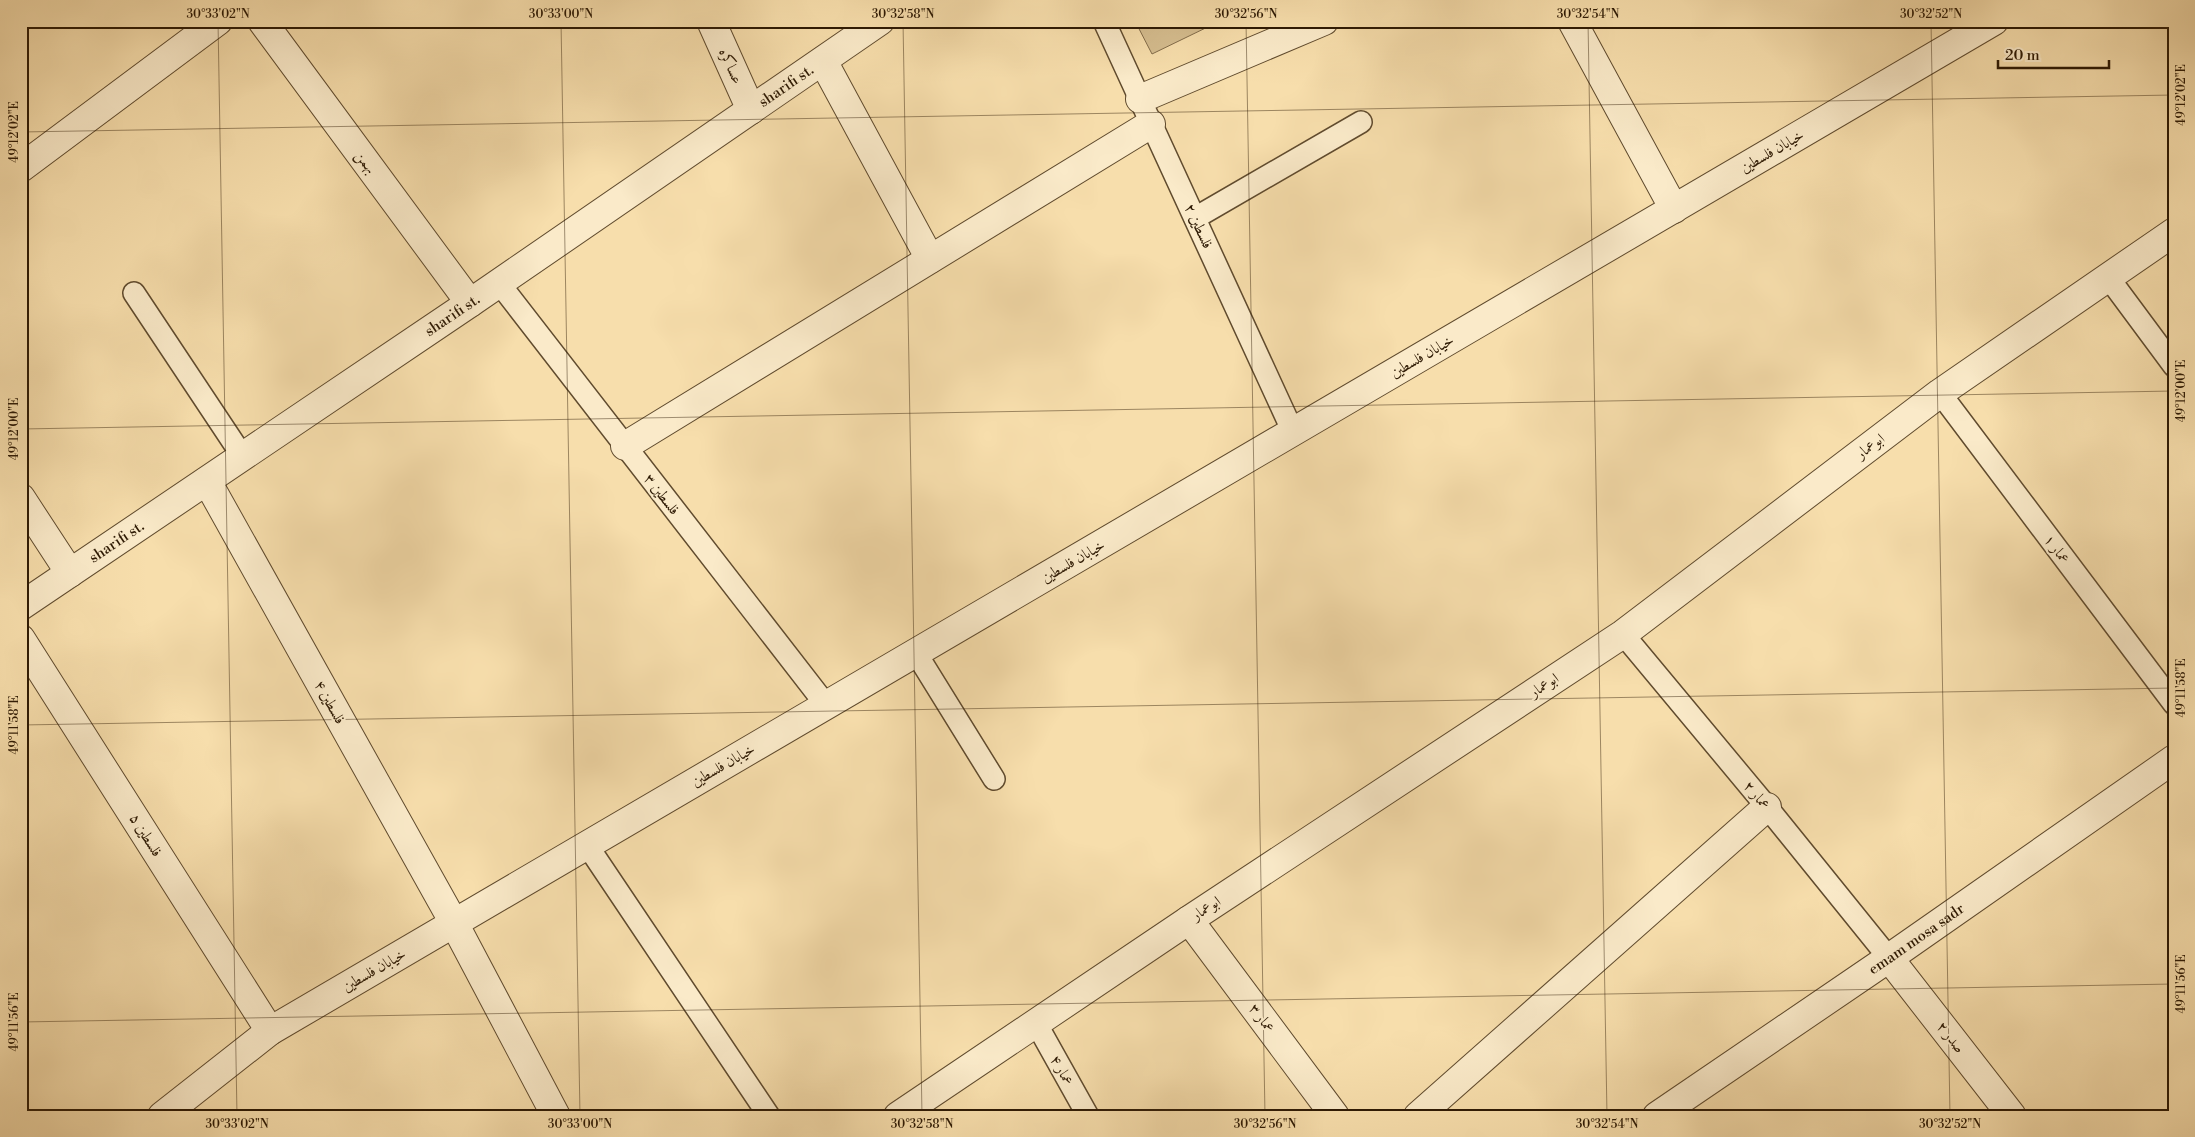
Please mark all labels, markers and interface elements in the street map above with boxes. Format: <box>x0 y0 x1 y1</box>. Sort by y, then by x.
text: 30°33'02"N <box>186 7 250 22</box>
text: 30°33'00"N <box>529 7 593 22</box>
text: 30°32'58"N <box>872 7 934 22</box>
text: 30°32'56"N <box>1215 7 1277 22</box>
text: 30°32'54"N <box>1557 7 1619 22</box>
text: 30°32'52"N <box>1900 7 1962 22</box>
scale bar <box>1998 38 2109 70</box>
street label: عساکره <box>714 45 747 87</box>
text: 20 m <box>2005 46 2040 65</box>
street label: sharifi st. <box>755 61 817 112</box>
text: 49°12'02"E <box>2174 64 2189 126</box>
text: 49°12'02"E <box>7 101 22 163</box>
street label: خیابان فلسطین <box>1737 126 1808 177</box>
street label: بهمن <box>351 147 380 178</box>
street label: فلسطین ۲ <box>1180 201 1217 252</box>
street label: sharifi st. <box>421 290 484 341</box>
street label: خیابان فلسطین <box>1387 331 1458 382</box>
text: 49°12'00"E <box>2174 360 2189 422</box>
text: 49°12'00"E <box>7 398 22 460</box>
street label: ابوعمار <box>1850 429 1889 465</box>
street label: فلسطین ۳ <box>640 470 684 519</box>
street label: sharifi st. <box>85 517 148 567</box>
street label: عمار ۱ <box>2039 531 2074 568</box>
street label: خیابان فلسطین <box>1038 536 1109 587</box>
text: 49°11'58"E <box>2174 658 2189 718</box>
street label: ابوعمار <box>1524 669 1563 703</box>
street label: فلسطین ۴ <box>310 677 349 728</box>
text: 49°11'58"E <box>7 695 22 755</box>
street label: خیابان فلسطین <box>688 740 759 791</box>
street label: عمار ۲ <box>1739 777 1774 814</box>
street label: فلسطین ۵ <box>125 810 166 860</box>
street label: ابوعمار <box>1186 892 1225 926</box>
street label: emam mosa sadr <box>1865 899 1969 979</box>
street label: خیابان فلسطین <box>339 945 410 996</box>
text: 49°11'56"E <box>2174 954 2189 1014</box>
text: 49°11'56"E <box>7 992 22 1052</box>
street label: عمار ۳ <box>1244 1000 1279 1037</box>
street label: صدر ۲ <box>1932 1018 1969 1057</box>
street label: عمار ۴ <box>1046 1052 1078 1089</box>
text: 30°33'02"N <box>205 1117 269 1132</box>
text: 30°33'00"N <box>548 1117 612 1132</box>
text: 30°32'58"N <box>891 1117 953 1132</box>
text: 30°32'56"N <box>1234 1117 1296 1132</box>
text: 30°32'54"N <box>1576 1117 1638 1132</box>
text: 30°32'52"N <box>1919 1117 1981 1132</box>

